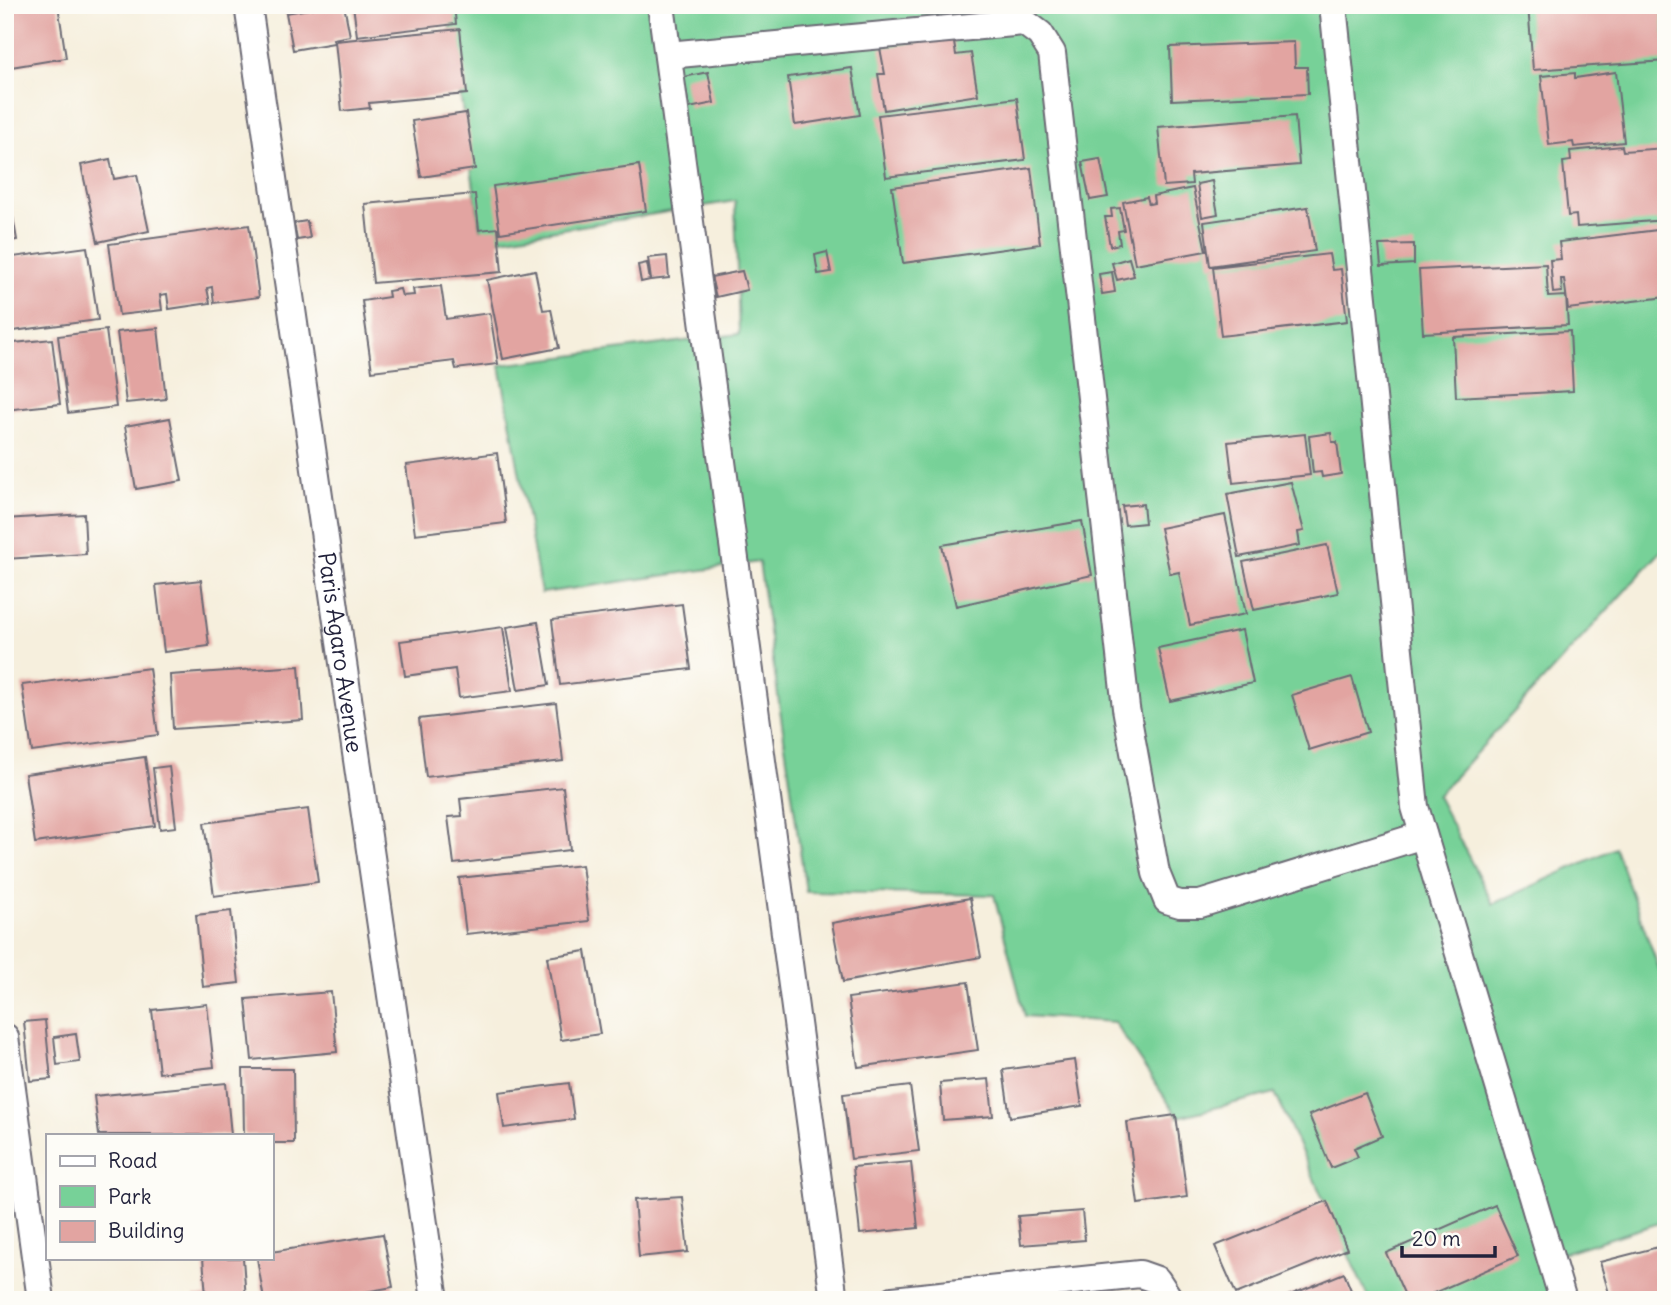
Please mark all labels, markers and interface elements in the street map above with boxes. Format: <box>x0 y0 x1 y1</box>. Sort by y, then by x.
street label: Paris Agaro Avenue <box>313 550 370 755</box>
legend <box>46 1134 273 1260</box>
text: Road <box>108 1147 157 1174</box>
text: Park <box>108 1183 151 1210</box>
scale bar <box>1402 1214 1494 1258</box>
text: Building <box>108 1217 184 1244</box>
text: 20 m <box>1412 1225 1461 1252</box>

